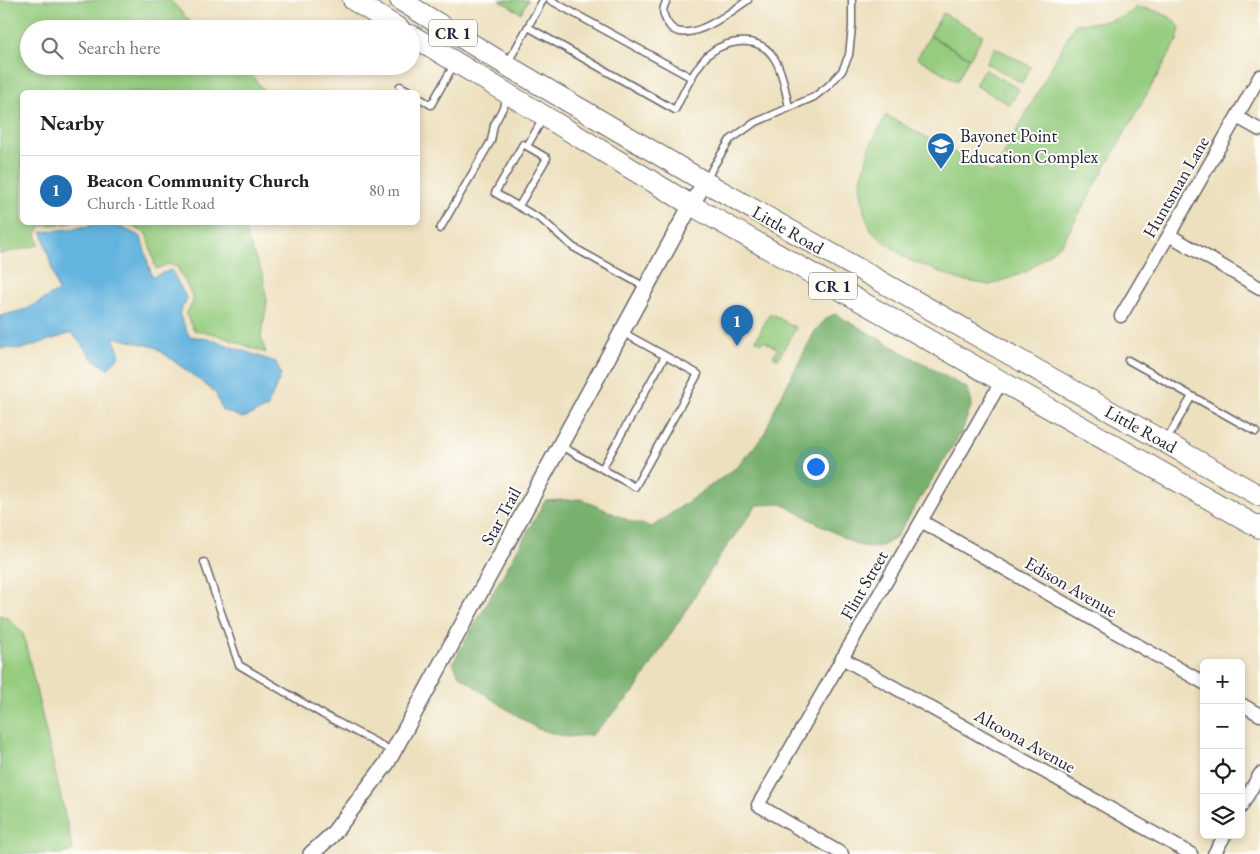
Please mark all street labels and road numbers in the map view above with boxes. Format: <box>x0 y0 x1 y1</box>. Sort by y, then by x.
road number: CR 1 <box>429 19 477 46</box>
street label: Huntsman Lane <box>1137 132 1214 242</box>
street label: Little Road <box>748 200 829 260</box>
road number: CR 1 <box>809 272 857 300</box>
street label: Little Road <box>1101 399 1182 458</box>
street label: Star Trail <box>475 483 526 549</box>
street label: Flint Street <box>835 546 893 624</box>
street label: Edison Avenue <box>1021 551 1121 622</box>
street label: Altoona Avenue <box>970 703 1080 778</box>

